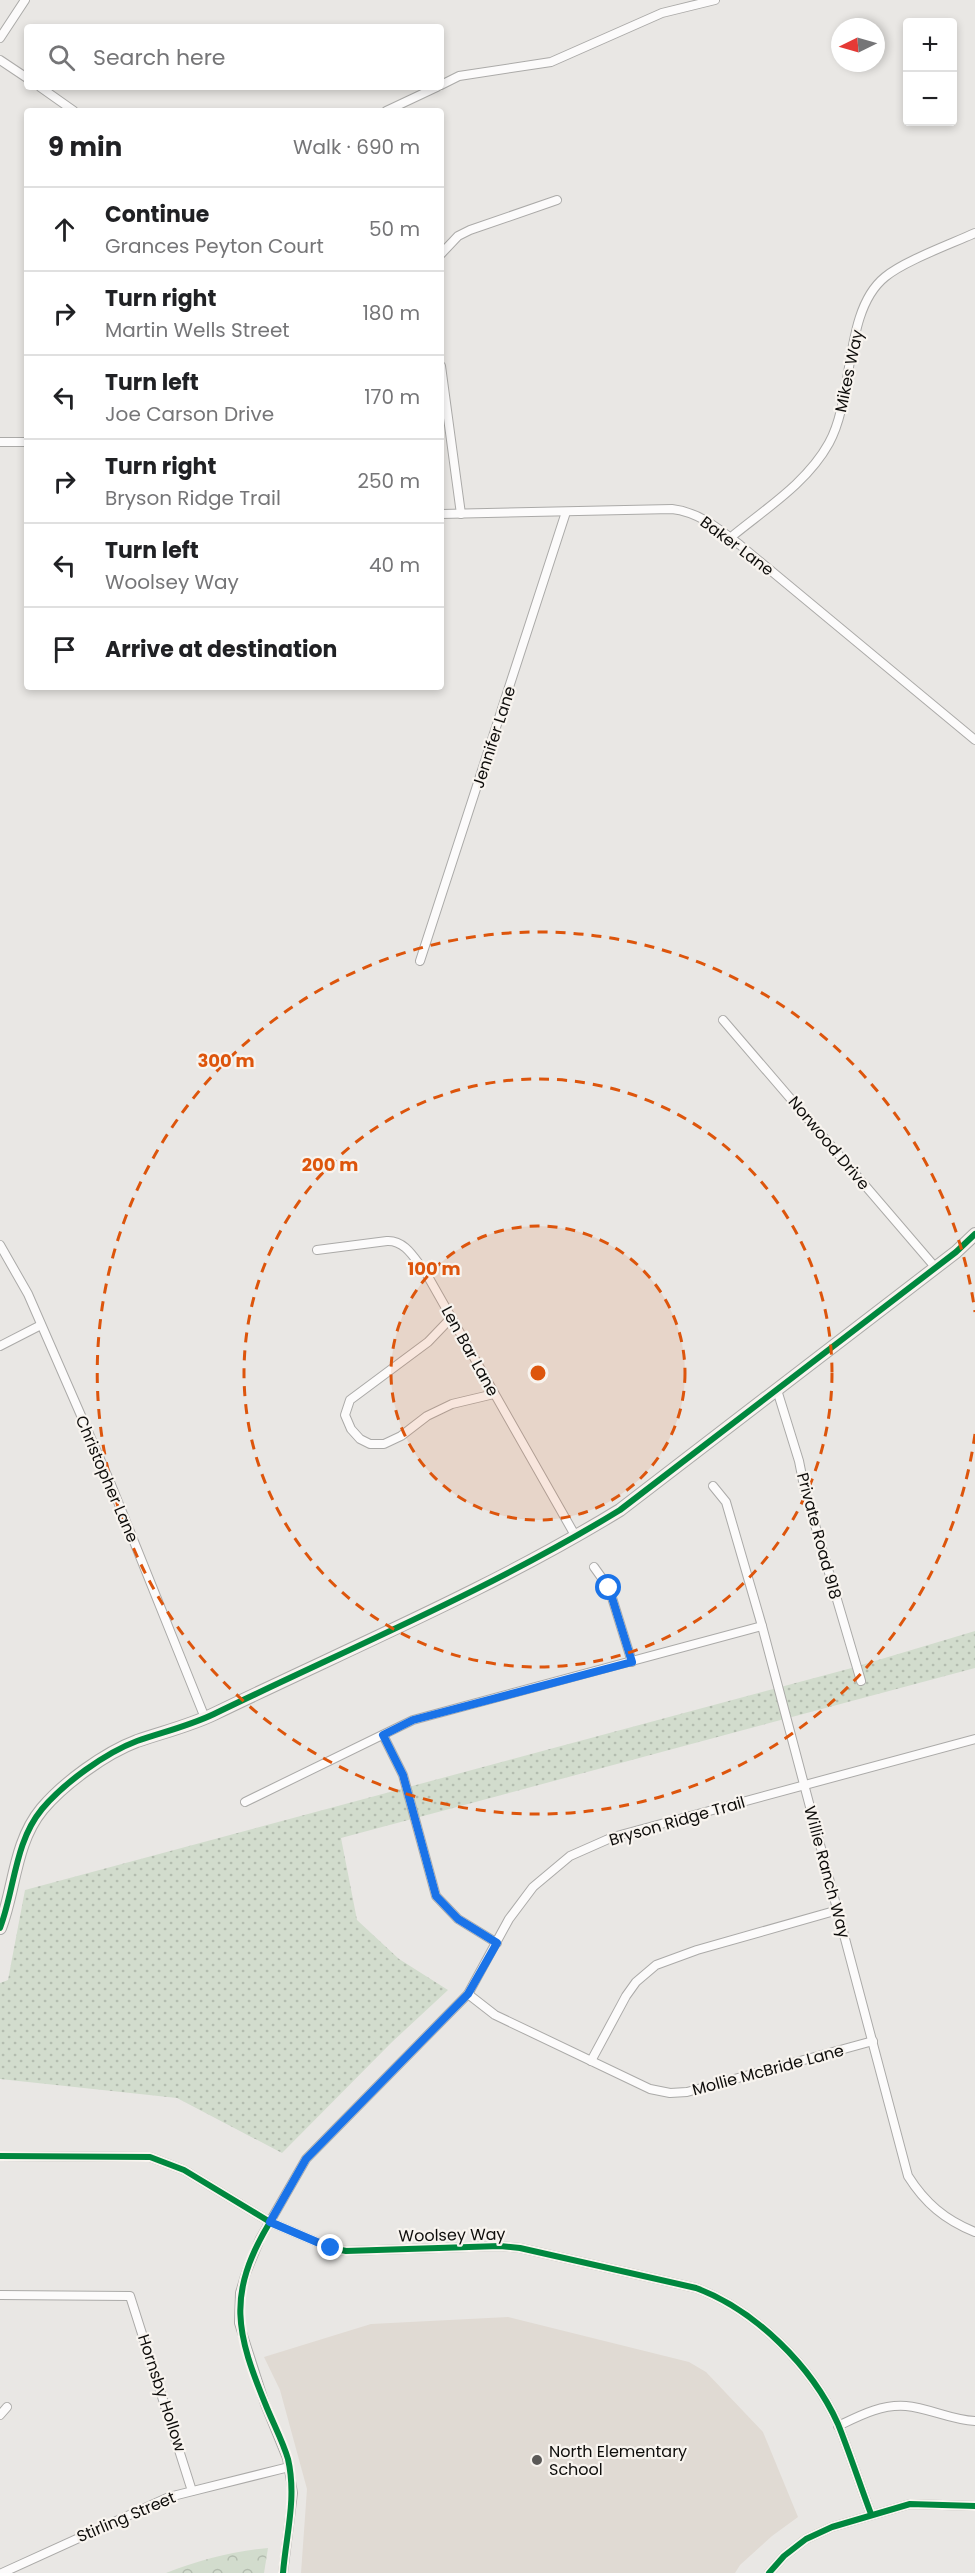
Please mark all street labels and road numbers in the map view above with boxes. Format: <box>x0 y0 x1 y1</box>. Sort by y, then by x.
street label: Mikes Way <box>829 328 869 414</box>
street label: Baker Lane <box>695 511 779 581</box>
street label: Jennifer Lane <box>467 683 521 791</box>
street label: Norwood Drive <box>783 1091 875 1195</box>
street label: Len Bar Lane <box>436 1302 504 1400</box>
street label: Christopher Lane <box>70 1412 144 1546</box>
street label: Private Road 918 <box>791 1470 847 1602</box>
street label: Bryson Ridge Trail <box>606 1791 748 1851</box>
street label: Willie Ranch Way <box>798 1803 856 1941</box>
street label: Mollie McBride Lane <box>690 2039 846 2101</box>
street label: Woolsey Way <box>398 2223 506 2247</box>
street label: Hornsby Hollow <box>132 2331 192 2455</box>
street label: Stirling Street <box>73 2486 179 2548</box>

